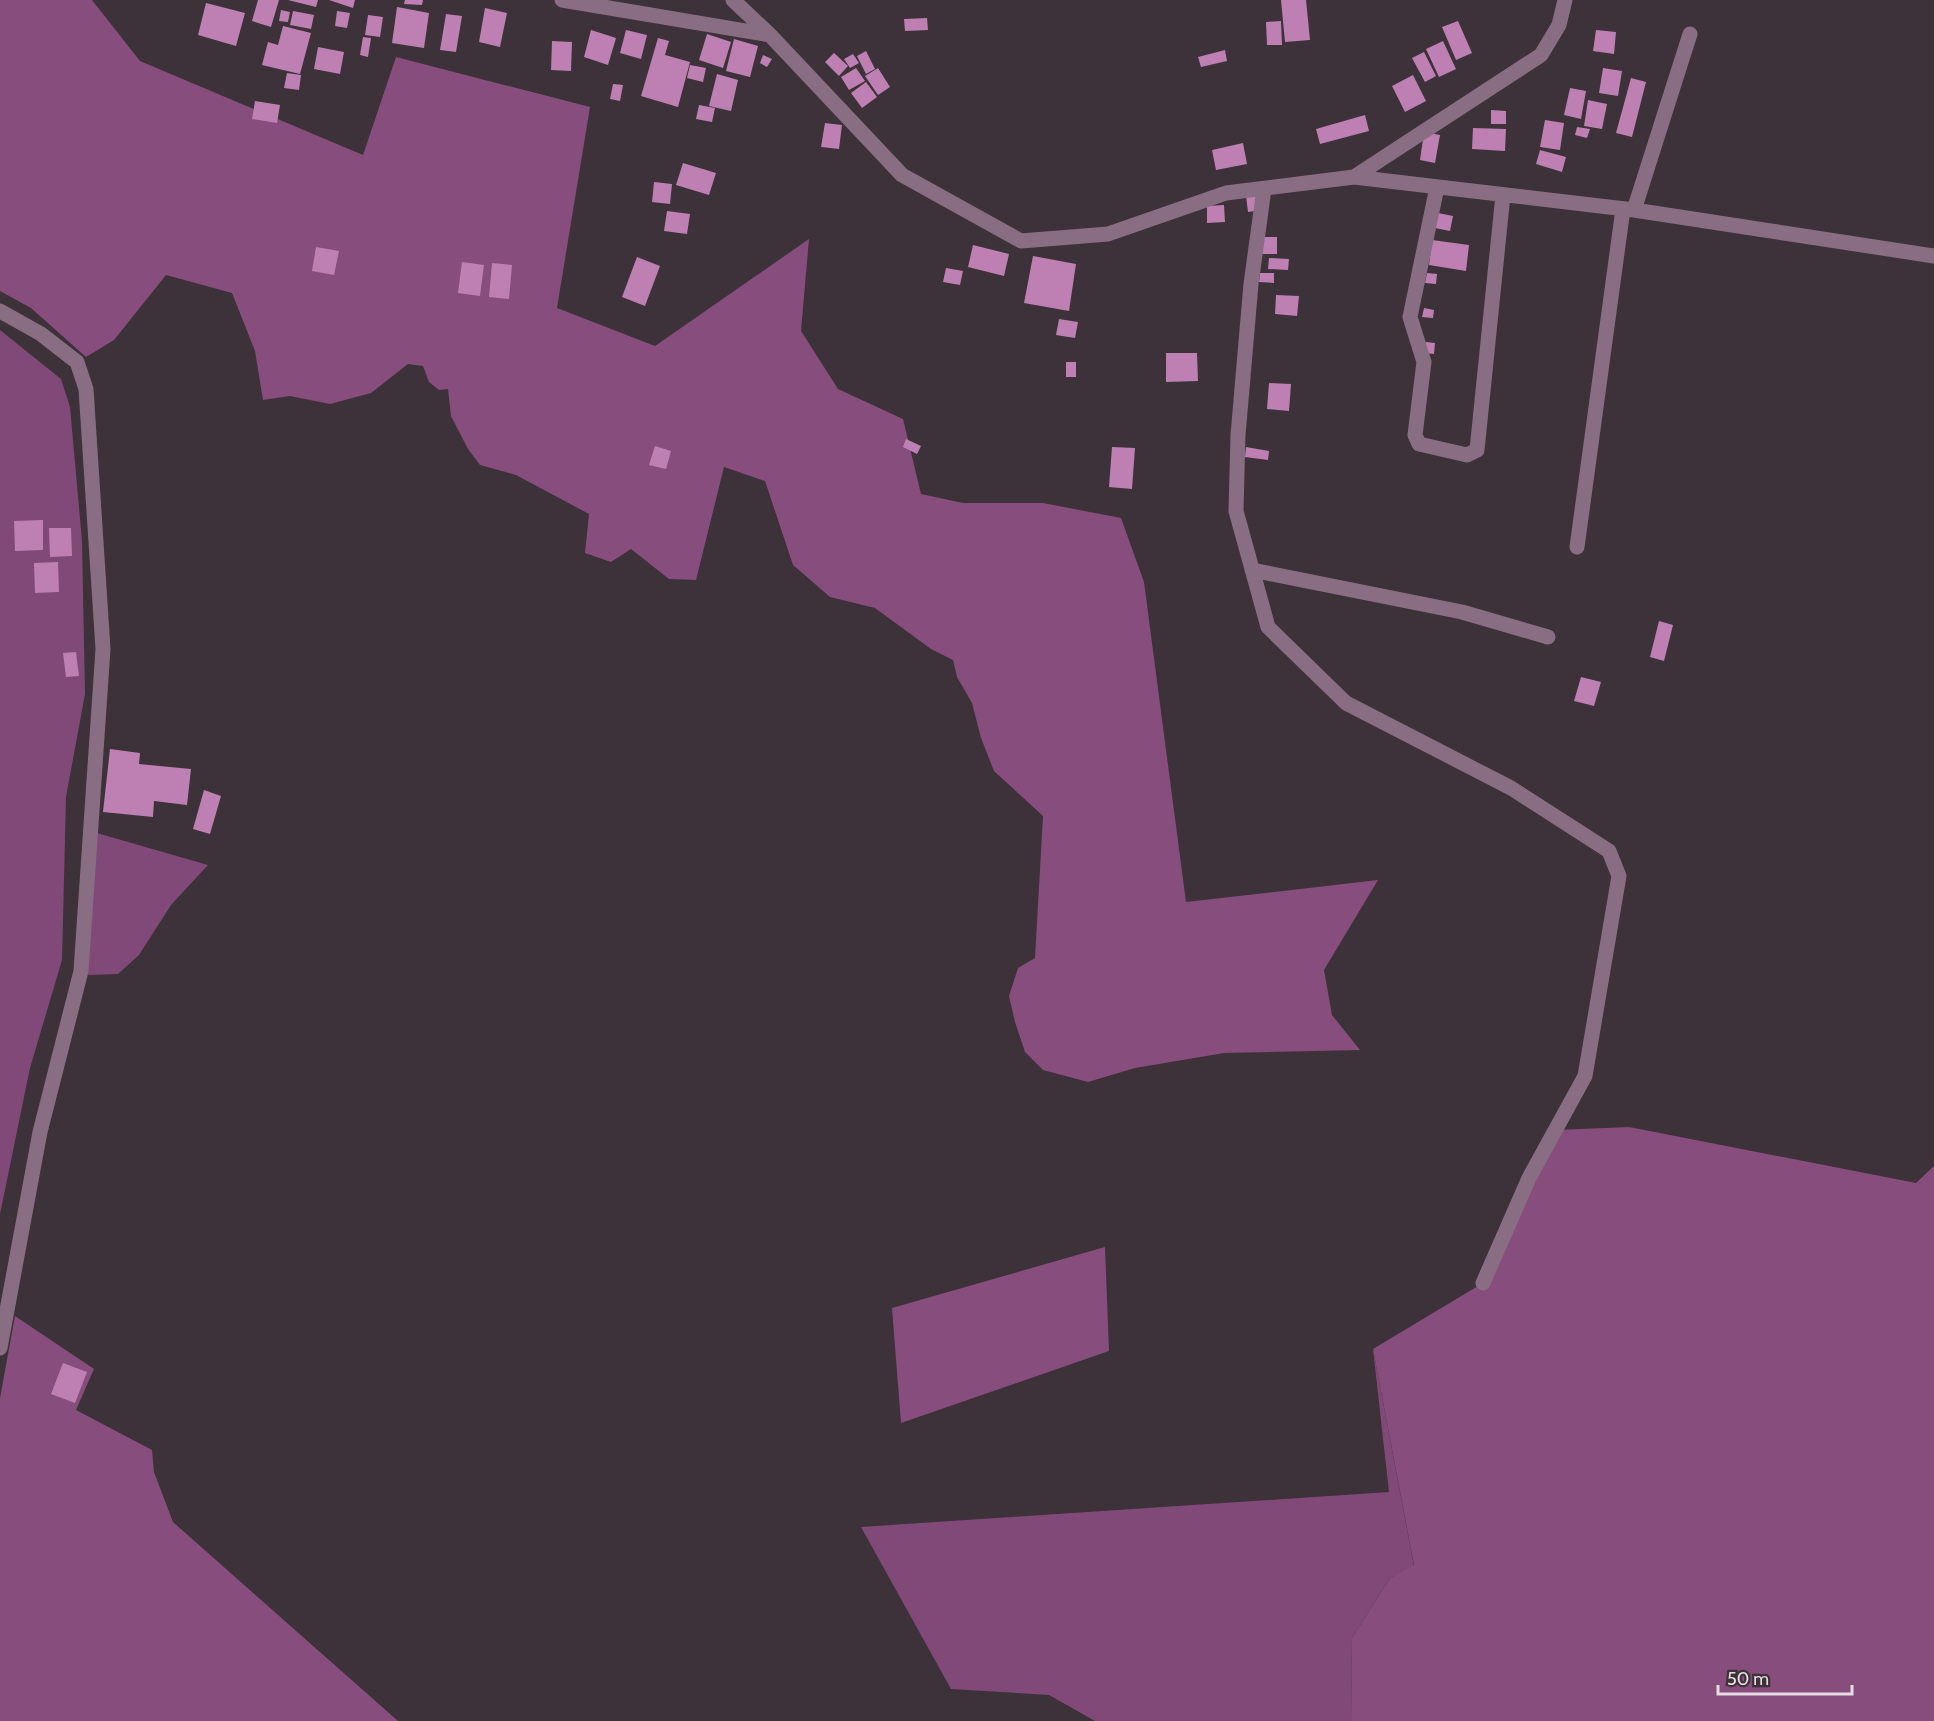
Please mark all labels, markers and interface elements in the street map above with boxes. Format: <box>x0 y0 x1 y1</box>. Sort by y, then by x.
scale bar <box>1718 1658 1852 1696</box>
text: 50 m <box>1727 1668 1769 1690</box>

